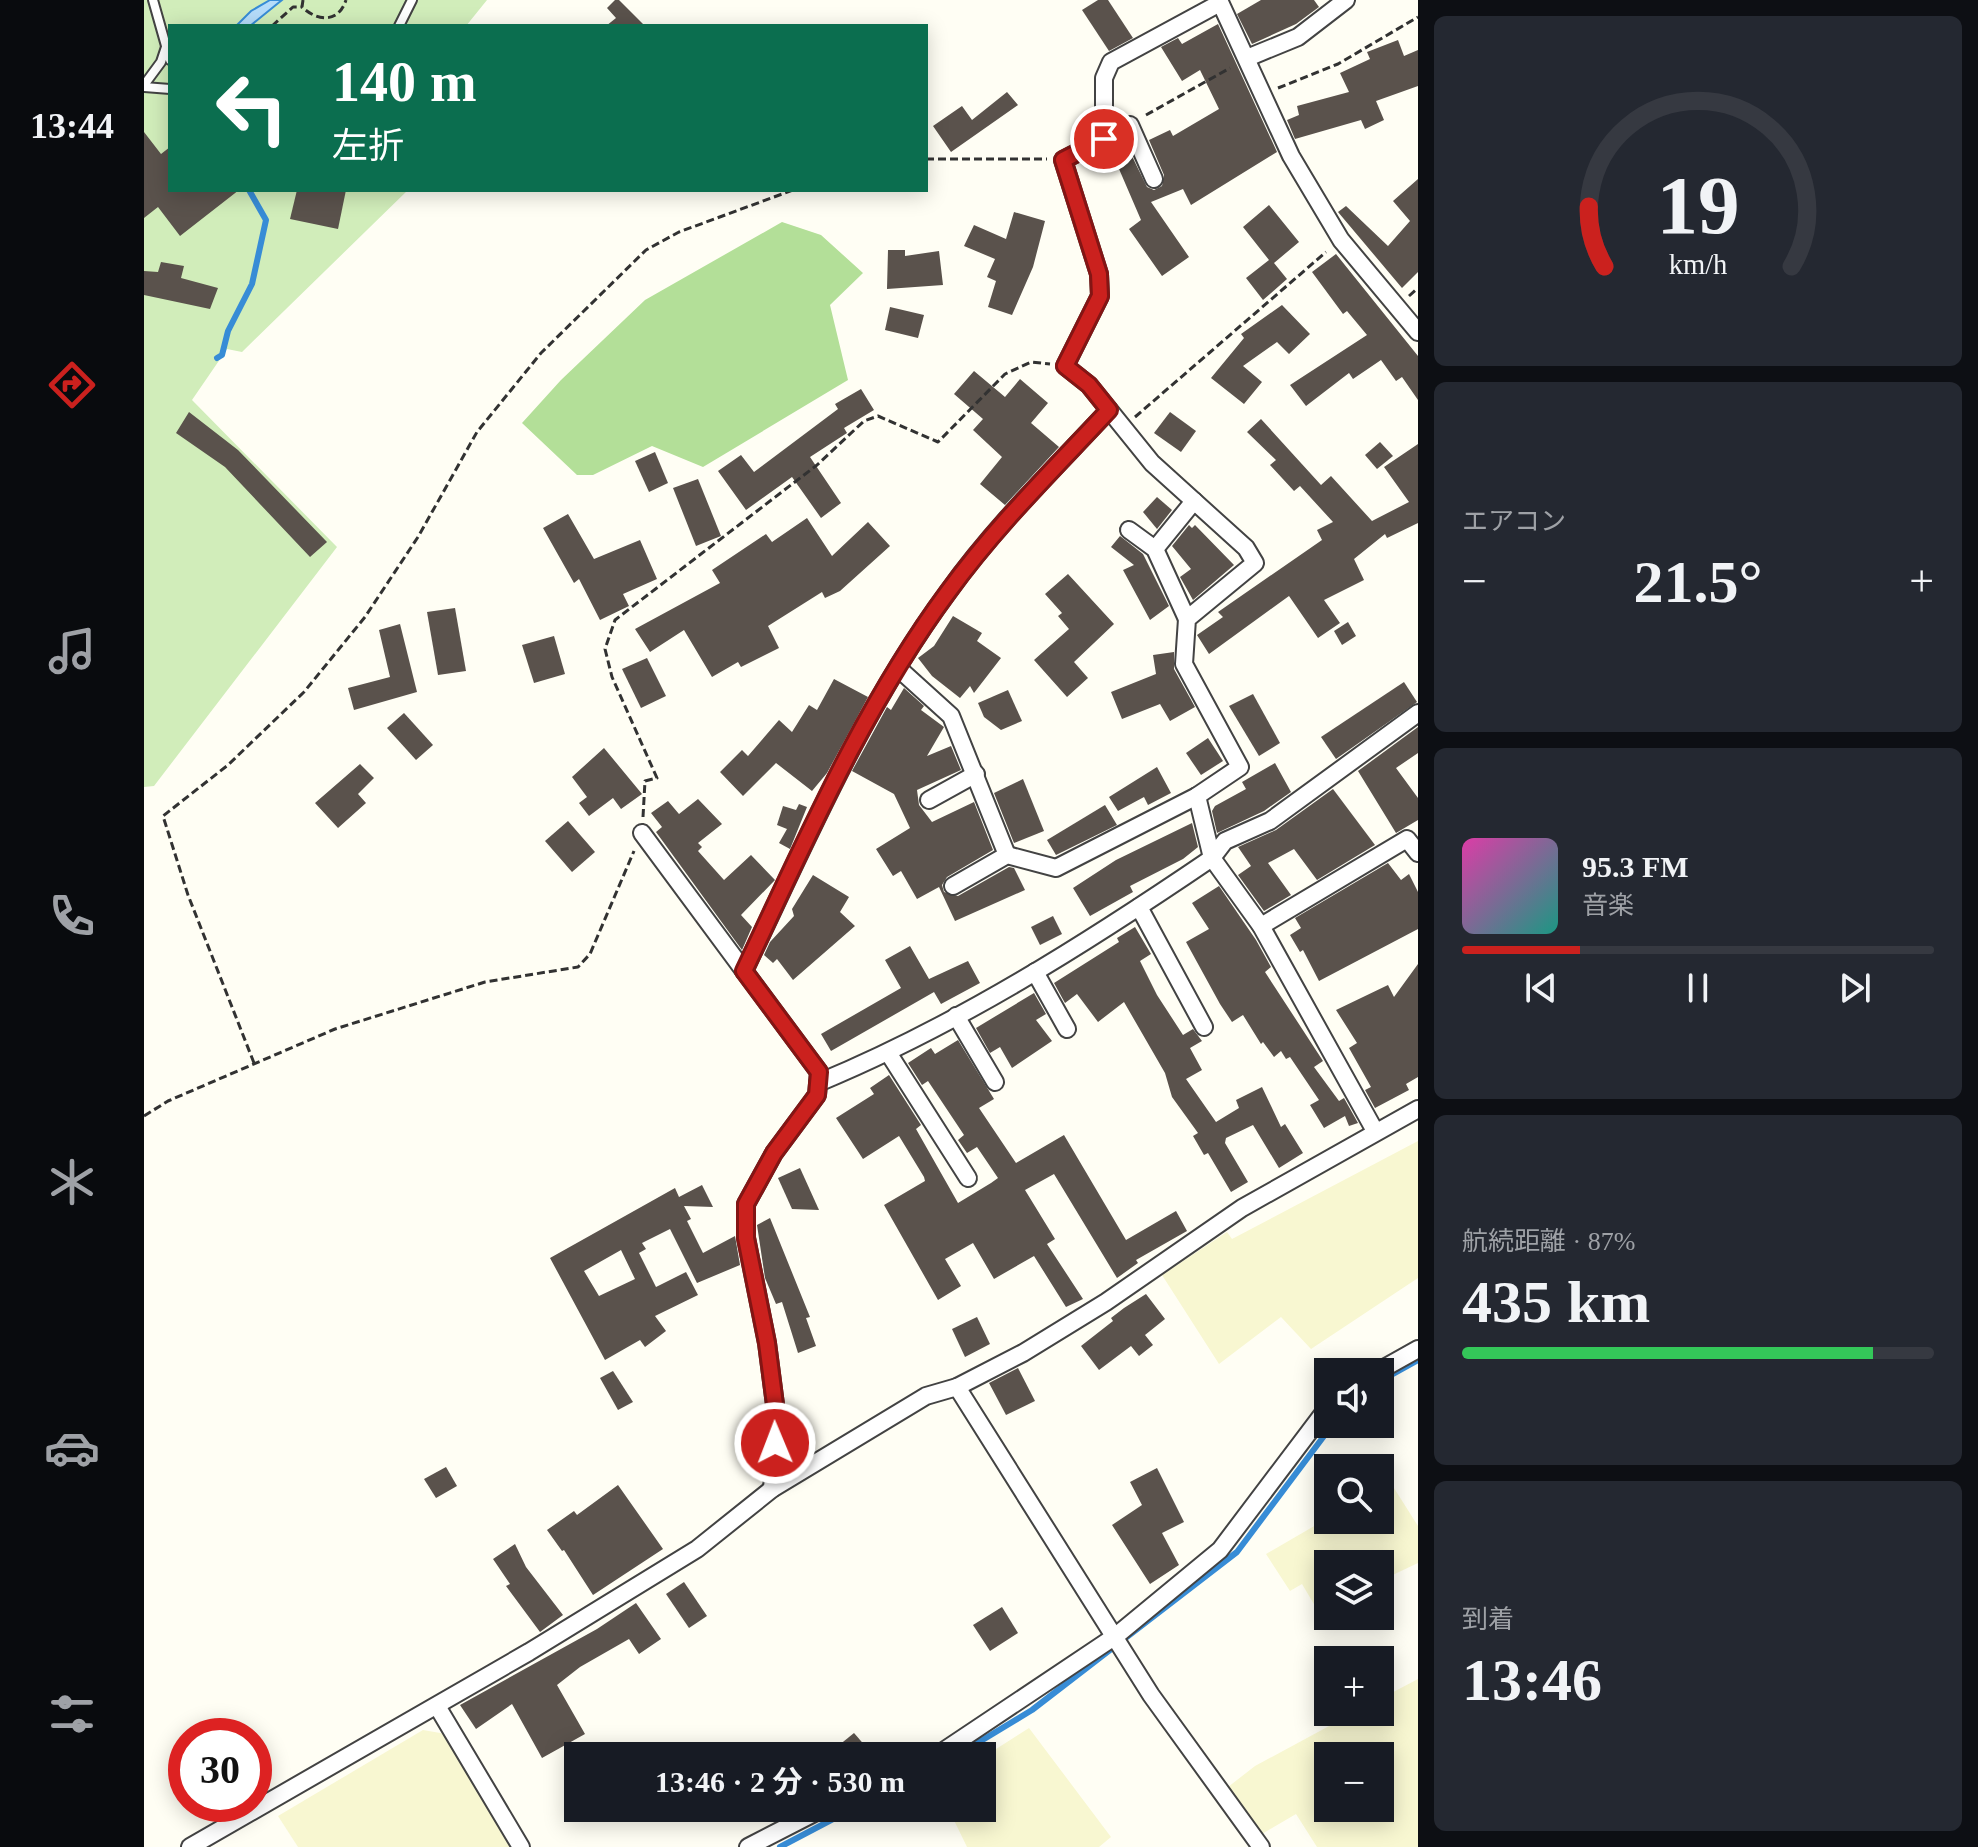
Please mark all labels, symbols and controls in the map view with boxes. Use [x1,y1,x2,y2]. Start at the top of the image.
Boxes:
text: 140 m [332,51,477,113]
icon: left [200,56,304,160]
pin [1070,105,1138,173]
text: 13:44 [30,106,114,146]
icon: arrive [1082,117,1126,161]
text: 左折 [332,126,404,166]
text: 19 [1656,159,1740,251]
text: km/h [1669,249,1727,280]
icon: directions [44,357,100,413]
text: エアコン [1462,507,1566,536]
text: 21.5° [1634,549,1763,615]
text: − [1462,557,1487,606]
text: + [1909,557,1934,606]
icon: music [44,623,100,679]
text: 95.3 FM [1582,850,1689,883]
icon: phone [44,888,100,944]
text: 音楽 [1582,891,1634,920]
icon: previous [1519,966,1563,1010]
icon: pause [1676,966,1720,1010]
icon: next [1833,966,1877,1010]
icon: climate [44,1154,100,1210]
text: 航続距離 · 87% [1462,1227,1635,1256]
text: 435 km [1462,1269,1650,1335]
map controls [1314,1358,1394,1822]
button: sound [1314,1358,1394,1438]
position arrow [733,1401,817,1485]
icon: car [44,1420,100,1476]
button: search [1314,1454,1394,1534]
button: layers [1314,1550,1394,1630]
text: 到着 [1462,1605,1514,1634]
button: + [1314,1646,1394,1726]
text: 13:46 [1462,1647,1602,1713]
icon: filters [44,1686,100,1742]
speed limit sign: 30 [168,1718,272,1822]
button: − [1314,1742,1394,1822]
text: 13:46 · 2 分 · 530 m [655,1765,905,1798]

